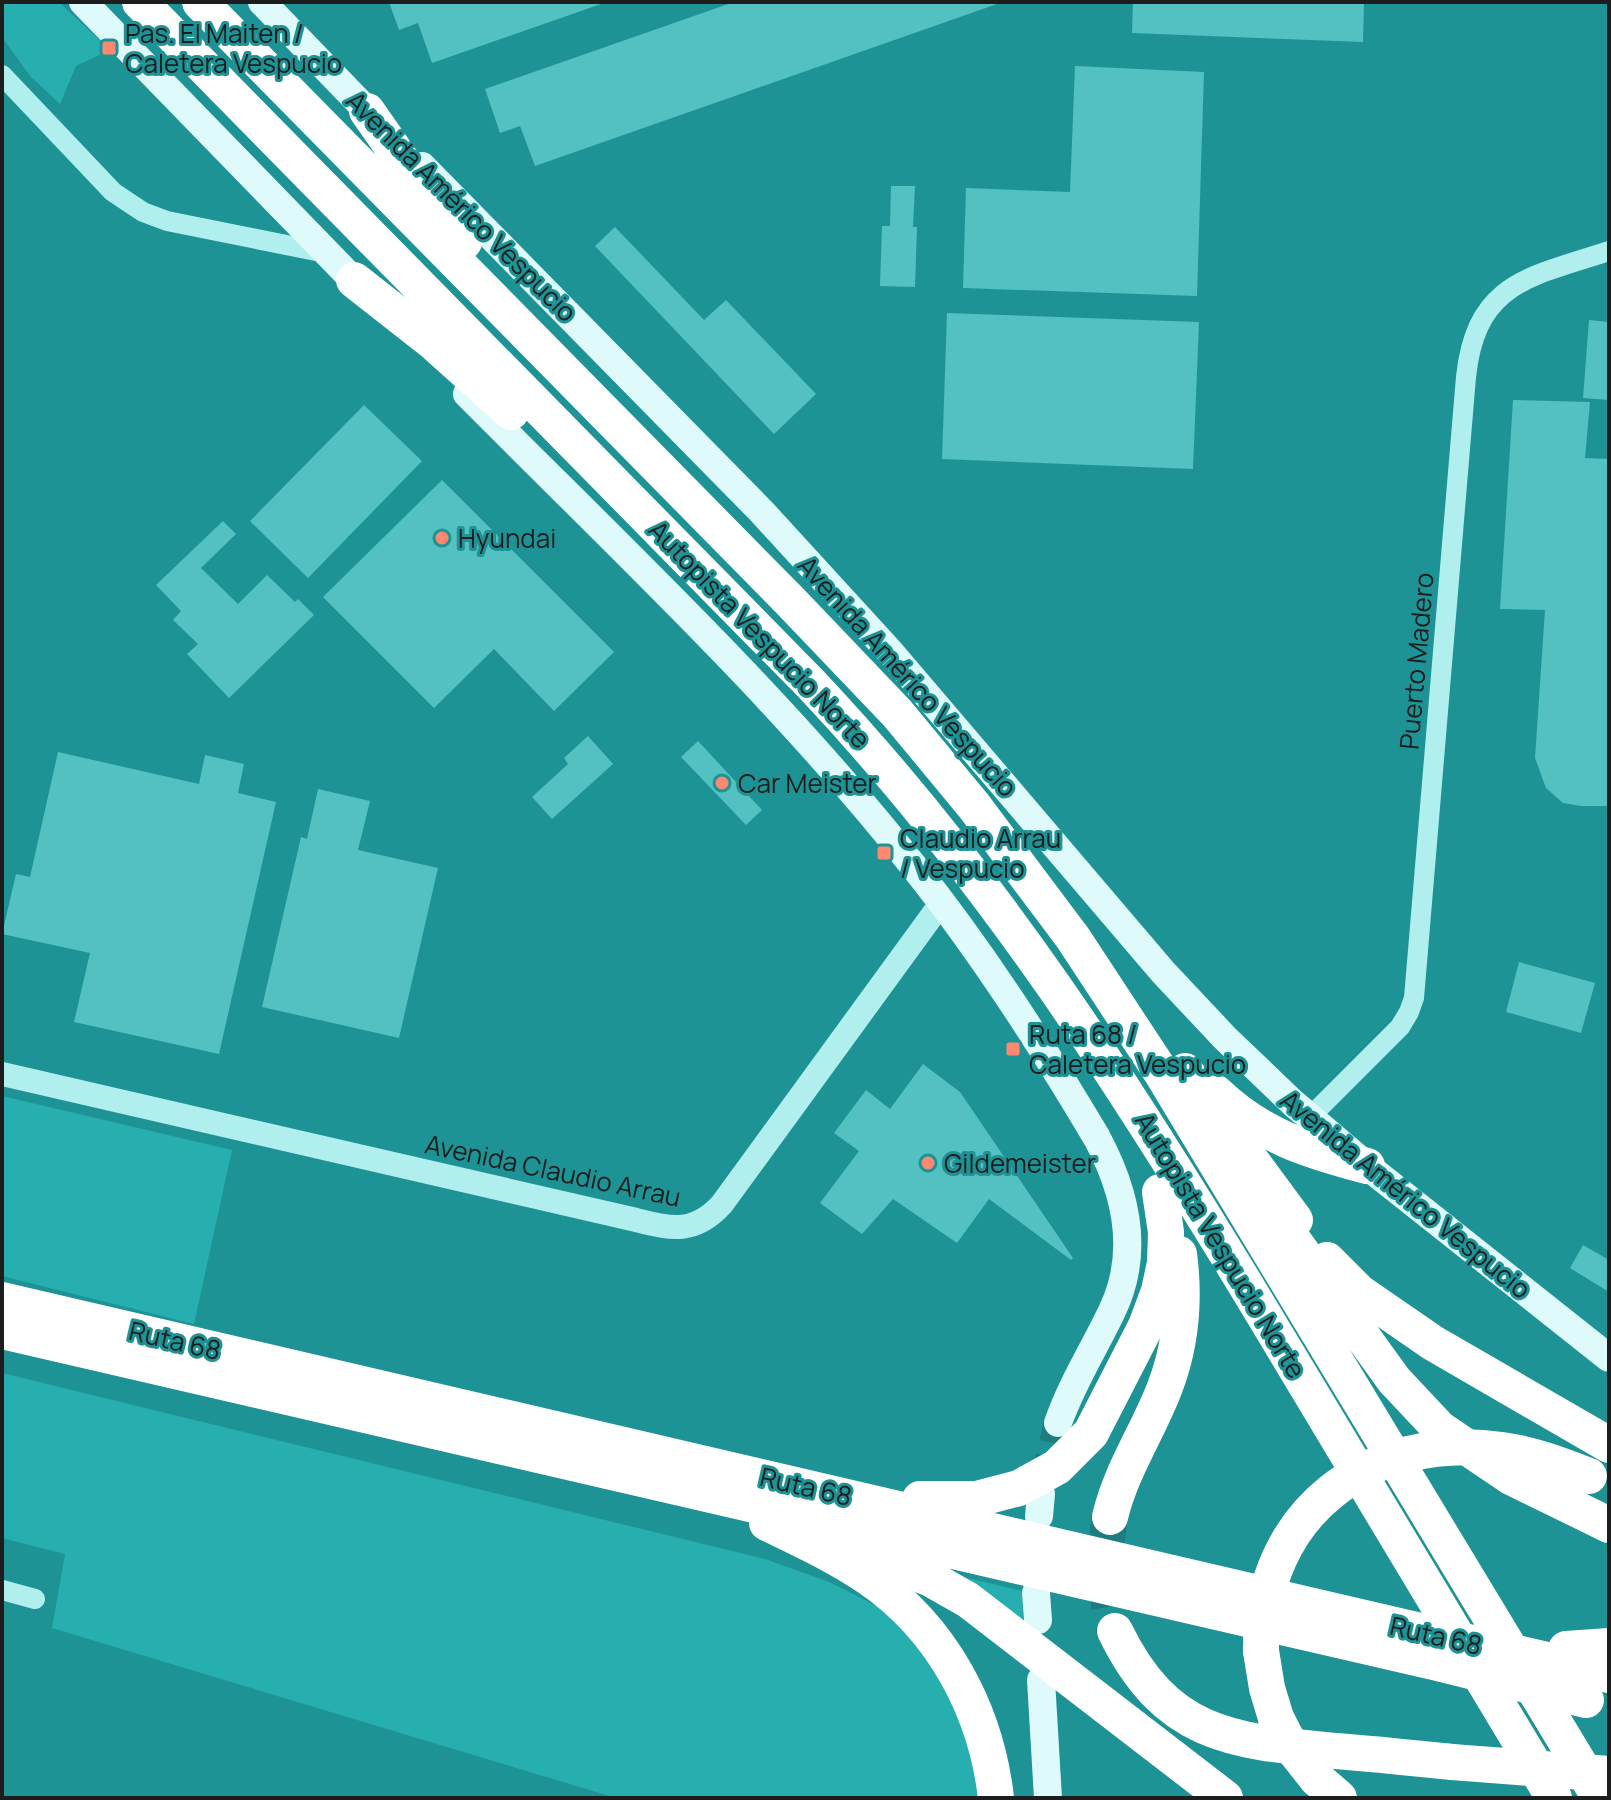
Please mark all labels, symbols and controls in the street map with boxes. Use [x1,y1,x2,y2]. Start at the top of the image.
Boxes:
place label: Pas. El Maiten / Caletera Vespucio [125,15,342,81]
marker: Pas. El Maiten / Caletera Vespucio [100,39,118,57]
street label: Avenida Américo Vespucio [339,83,585,329]
street label: Autopista Vespucio Norte [641,512,879,756]
place label: Hyundai [458,520,556,556]
marker: Hyundai [433,529,451,547]
street label: Avenida Américo Vespucio [790,548,1026,804]
street label: Puerto Madero [1390,571,1442,751]
place label: Car Meister [738,765,877,801]
marker: Car Meister [713,774,731,792]
place label: Claudio Arrau / Vespucio [900,820,1061,886]
marker: Claudio Arrau / Vespucio [875,844,893,862]
place label: Ruta 68 / Caletera Vespucio [1029,1016,1246,1082]
marker: Ruta 68 / Caletera Vespucio [1004,1040,1022,1058]
street label: Avenida Américo Vespucio [1273,1082,1539,1306]
street label: Autopista Vespucio Norte [1127,1105,1315,1385]
street label: Avenida Claudio Arrau [422,1125,684,1215]
place label: Gildemeister [944,1145,1096,1181]
marker: Gildemeister [919,1154,937,1172]
street label: Ruta 68 [126,1312,224,1368]
street label: Ruta 68 [757,1458,855,1514]
street label: Ruta 68 [1387,1607,1485,1663]

